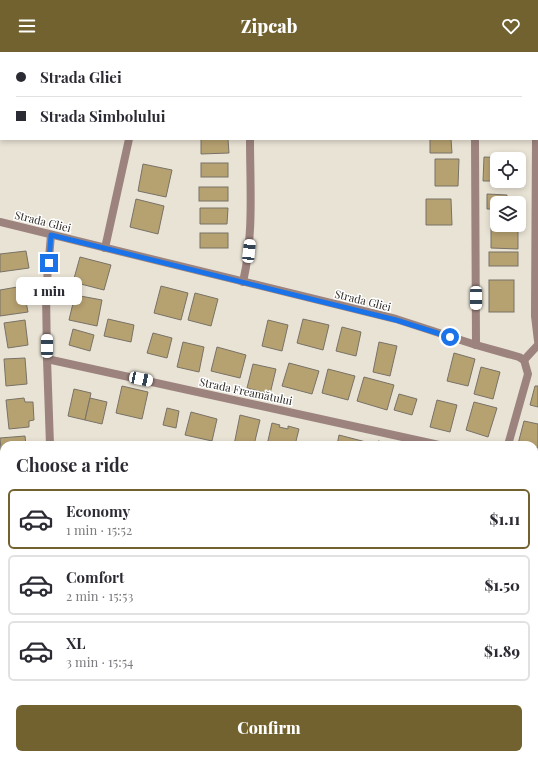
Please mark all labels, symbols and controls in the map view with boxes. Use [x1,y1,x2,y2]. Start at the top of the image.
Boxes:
text: Zipcab [241,14,297,38]
icon: menu [16,15,38,37]
icon: heart [500,15,522,37]
text: Strada Gliei [40,67,122,87]
text: Strada Simbolului [40,106,165,126]
map controls [490,152,526,232]
button: locate [490,152,526,188]
button: layers [490,196,526,232]
street label: Strada Gliei [13,207,73,235]
car [242,238,256,264]
route end [40,254,58,272]
callout: 1 min [16,277,82,305]
text: 1 min [33,282,65,299]
street label: Strada Gliei [333,286,393,314]
car [470,286,482,310]
route start [441,328,459,346]
car [41,334,53,358]
car [128,371,154,387]
street label: Strada Freamătului [198,374,294,408]
text: Choose a ride [16,453,129,477]
icon: car [18,501,54,537]
text: Economy [66,501,130,521]
text: $1.11 [490,509,520,529]
text: 1 min · 15:52 [66,521,132,538]
icon: car [18,567,54,603]
text: Comfort [66,567,124,587]
text: $1.50 [484,575,520,595]
text: 2 min · 15:53 [66,587,133,604]
icon: car [18,633,54,669]
text: XL [66,633,86,653]
text: $1.89 [484,641,520,661]
text: 3 min · 15:54 [66,653,133,670]
button: Confirm [16,705,522,751]

